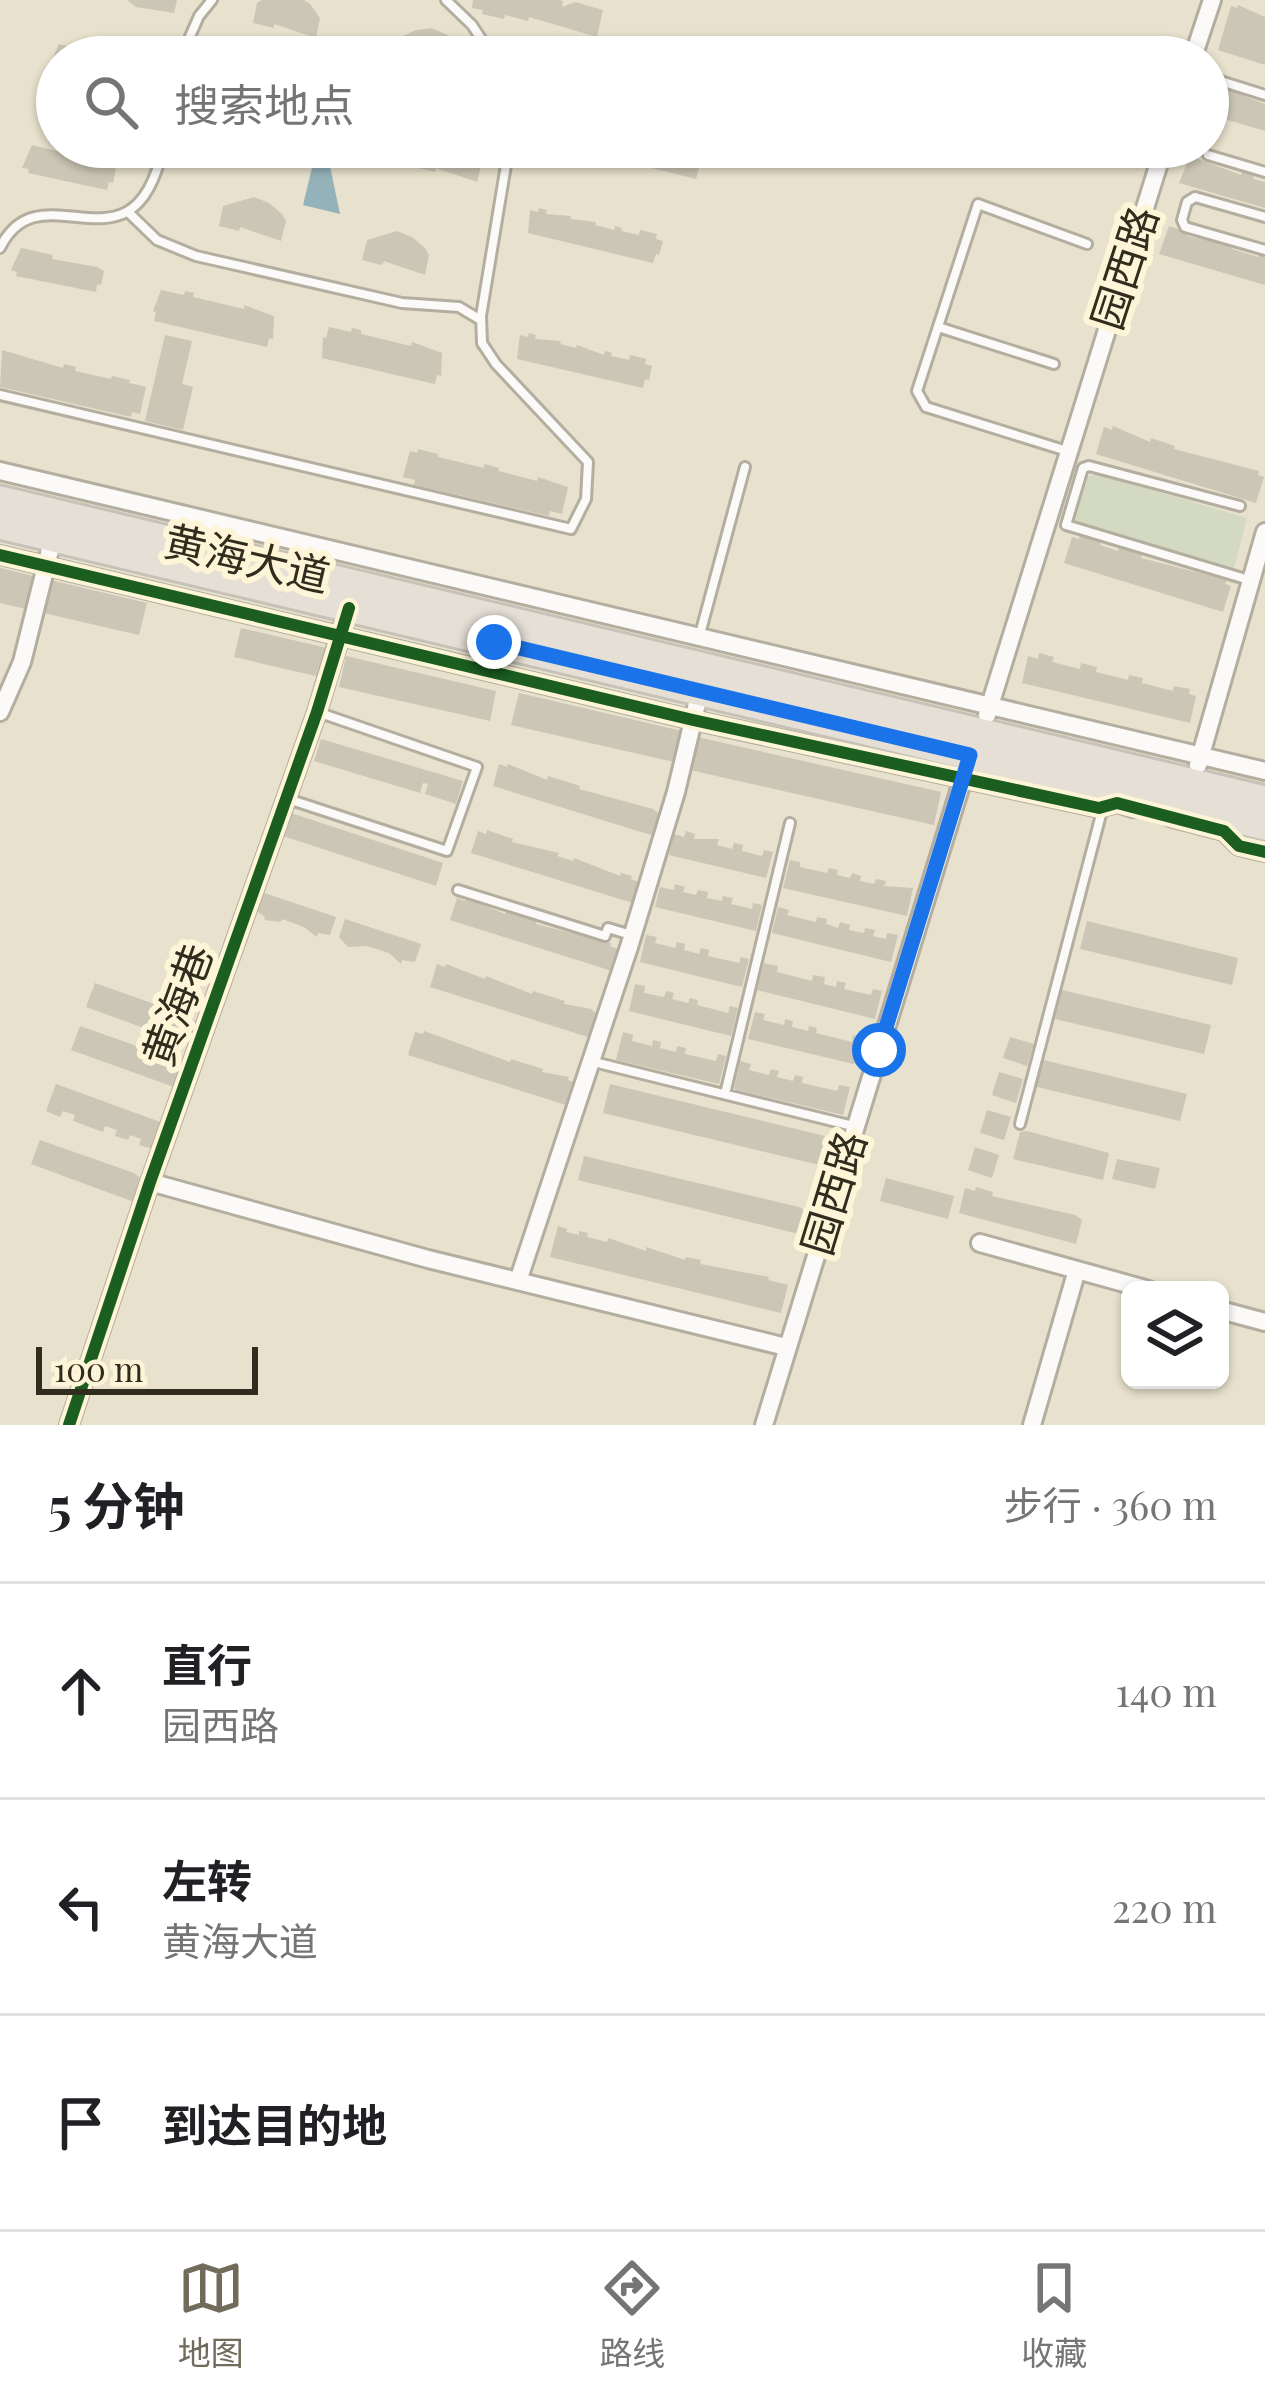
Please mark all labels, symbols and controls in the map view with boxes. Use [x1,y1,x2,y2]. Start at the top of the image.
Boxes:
search box [36,36,1229,168]
icon: search [78,69,144,135]
text: 搜索地点 [174,73,354,133]
street label: 园西路 [1077,199,1169,336]
street label: 黄海大道 [159,511,336,603]
route end [467,615,521,669]
street label: 黄海巷 [128,936,224,1073]
route start [852,1023,906,1077]
street label: 园西路 [787,1124,877,1261]
map controls [1121,1281,1229,1389]
button: layers [1121,1281,1229,1389]
scale bar [36,1341,258,1394]
text: 100 m [54,1346,143,1390]
text: 5 分钟 [48,1470,185,1538]
text: 步行 · 360 m [1004,1478,1217,1530]
text: 直行 [162,1633,252,1693]
icon: ahead [48,1658,114,1724]
text: 140 m [1116,1665,1217,1717]
text: 园西路 [162,1698,279,1750]
text: 左转 [162,1849,252,1909]
icon: left [48,1874,114,1940]
text: 220 m [1112,1881,1217,1933]
text: 黄海大道 [162,1914,318,1966]
icon: arrive [48,2090,114,2156]
text: 到达目的地 [162,2093,387,2153]
tab: 地图 [178,2255,244,2375]
tab: 路线 [599,2255,665,2375]
tab: 收藏 [1021,2255,1087,2375]

